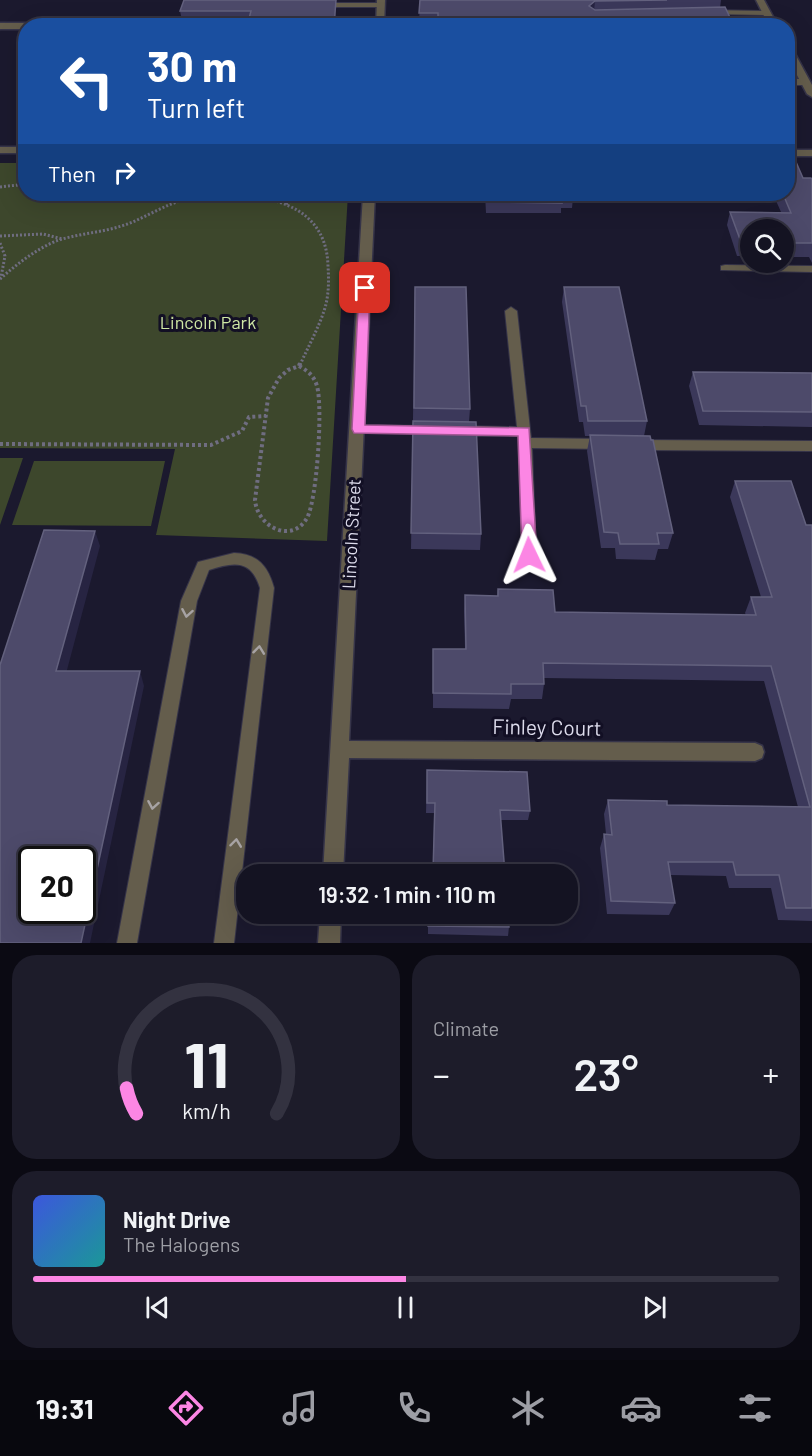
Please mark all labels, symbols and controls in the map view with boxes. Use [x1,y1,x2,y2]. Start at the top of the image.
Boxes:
text: 30 m [147,40,237,90]
icon: left [48,42,126,120]
text: Turn left [147,91,245,123]
icon: right [108,156,141,189]
text: Then [48,160,96,186]
map controls [740,219,794,273]
button: search [740,219,794,273]
pin [339,262,390,313]
icon: arrive [348,271,381,304]
park label: Lincoln Park [160,311,256,333]
street label: Lincoln Street [337,478,365,589]
position arrow [497,523,561,587]
one-way arrow [181,608,194,618]
one-way arrow [252,645,265,654]
street label: Finley Court [492,713,602,740]
one-way arrow [147,800,160,810]
one-way arrow [229,839,242,848]
speed limit sign: 20 [18,846,96,924]
text: 19:32 · 1 min · 110 m [318,881,496,907]
text: Climate [433,1016,499,1040]
text: 11 [184,1026,228,1100]
text: 23° [573,1046,639,1100]
text: − [433,1054,450,1094]
text: + [763,1054,779,1094]
text: km/h [182,1098,230,1123]
text: Night Drive [123,1206,231,1232]
text: The Halogens [123,1232,240,1256]
icon: previous [141,1291,174,1324]
icon: pause [389,1291,422,1324]
icon: next [638,1291,671,1324]
icon: directions [165,1387,207,1429]
icon: music [279,1387,321,1429]
icon: phone [393,1387,435,1429]
icon: climate [507,1387,549,1429]
icon: car [620,1387,662,1429]
icon: filters [734,1387,776,1429]
text: 19:31 [36,1392,94,1424]

